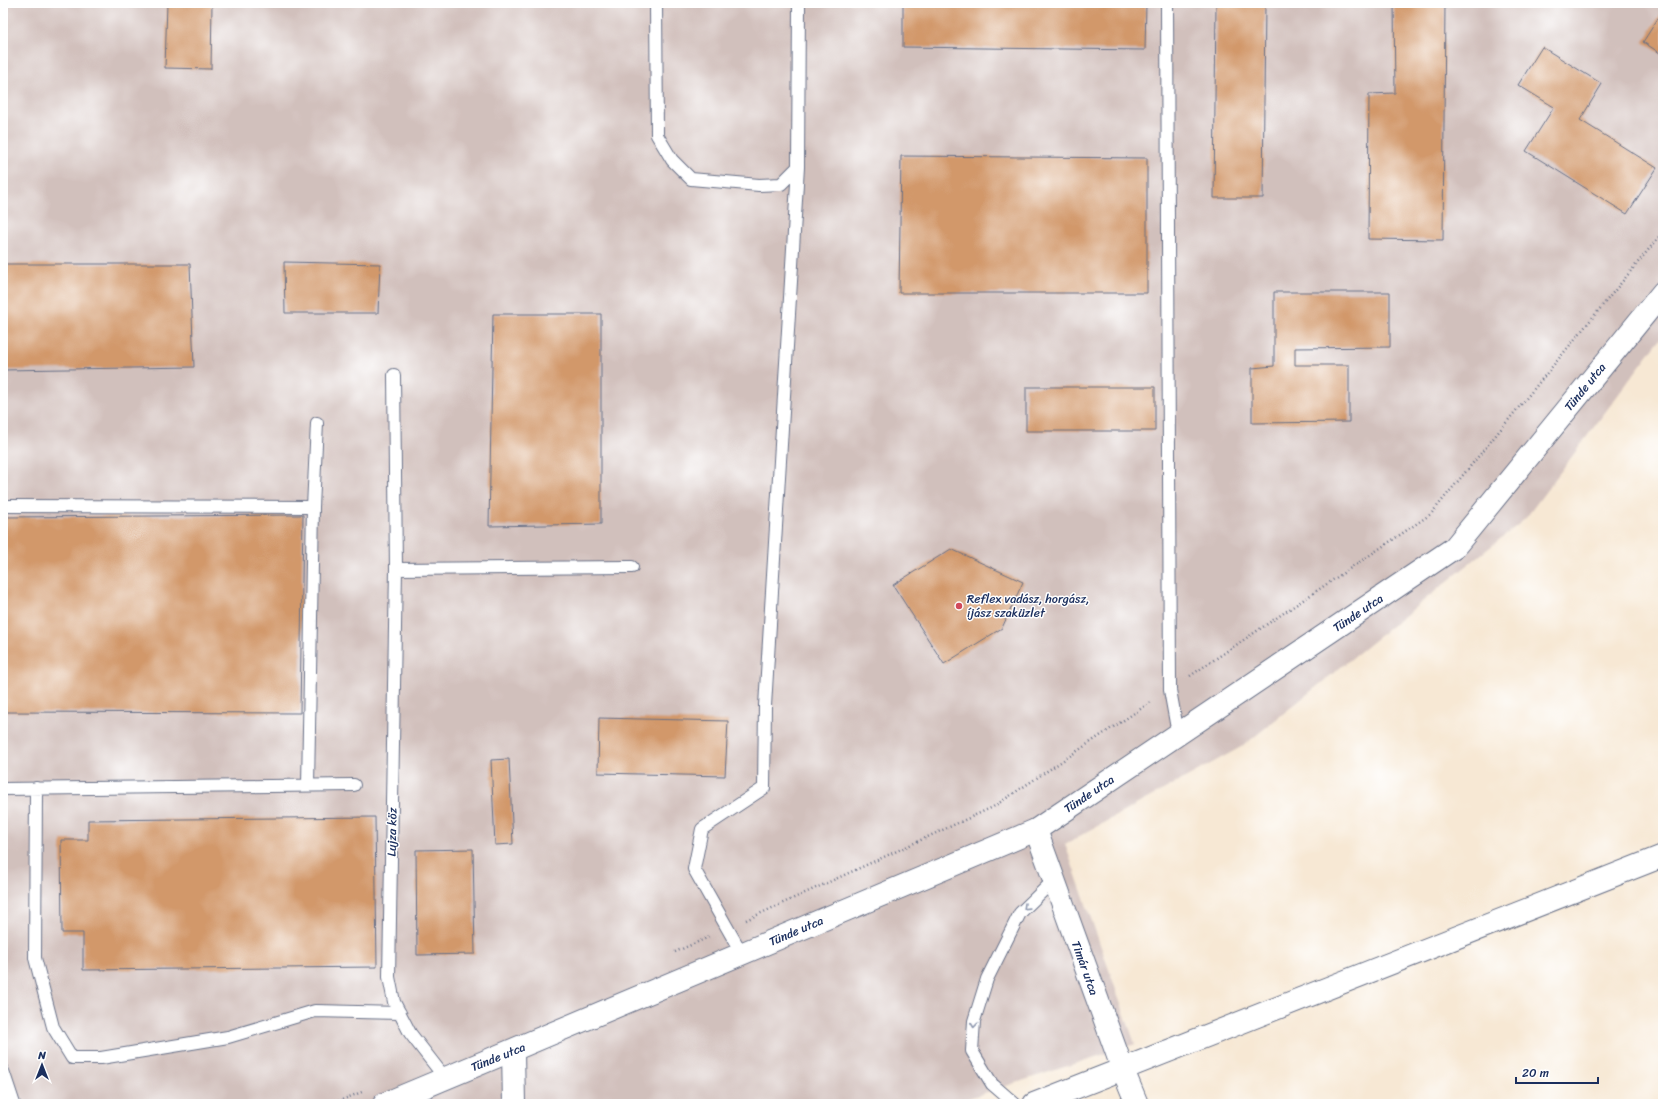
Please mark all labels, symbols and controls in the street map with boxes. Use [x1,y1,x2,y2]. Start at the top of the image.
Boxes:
street label: Tünde utca [1558,358,1612,416]
place label: Reflex vadász, horgász, íjász szaküzlet [967,588,1089,624]
street label: Tünde utca [1328,588,1388,638]
marker: Reflex vadász, horgász, íjász szaküzlet [954,601,964,611]
street label: Tünde utca [1059,769,1119,819]
street label: Lujza köz [381,807,403,857]
one-way arrow [1023,903,1031,910]
street label: Tünde utca [765,910,827,952]
street label: Timár utca [1065,938,1105,998]
one-way arrow [970,1022,979,1028]
street label: Tünde utca [467,1036,529,1078]
north arrow [22,1045,62,1085]
text: N [37,1046,46,1065]
scale bar [1516,1059,1598,1085]
text: 20 m [1522,1062,1549,1084]

